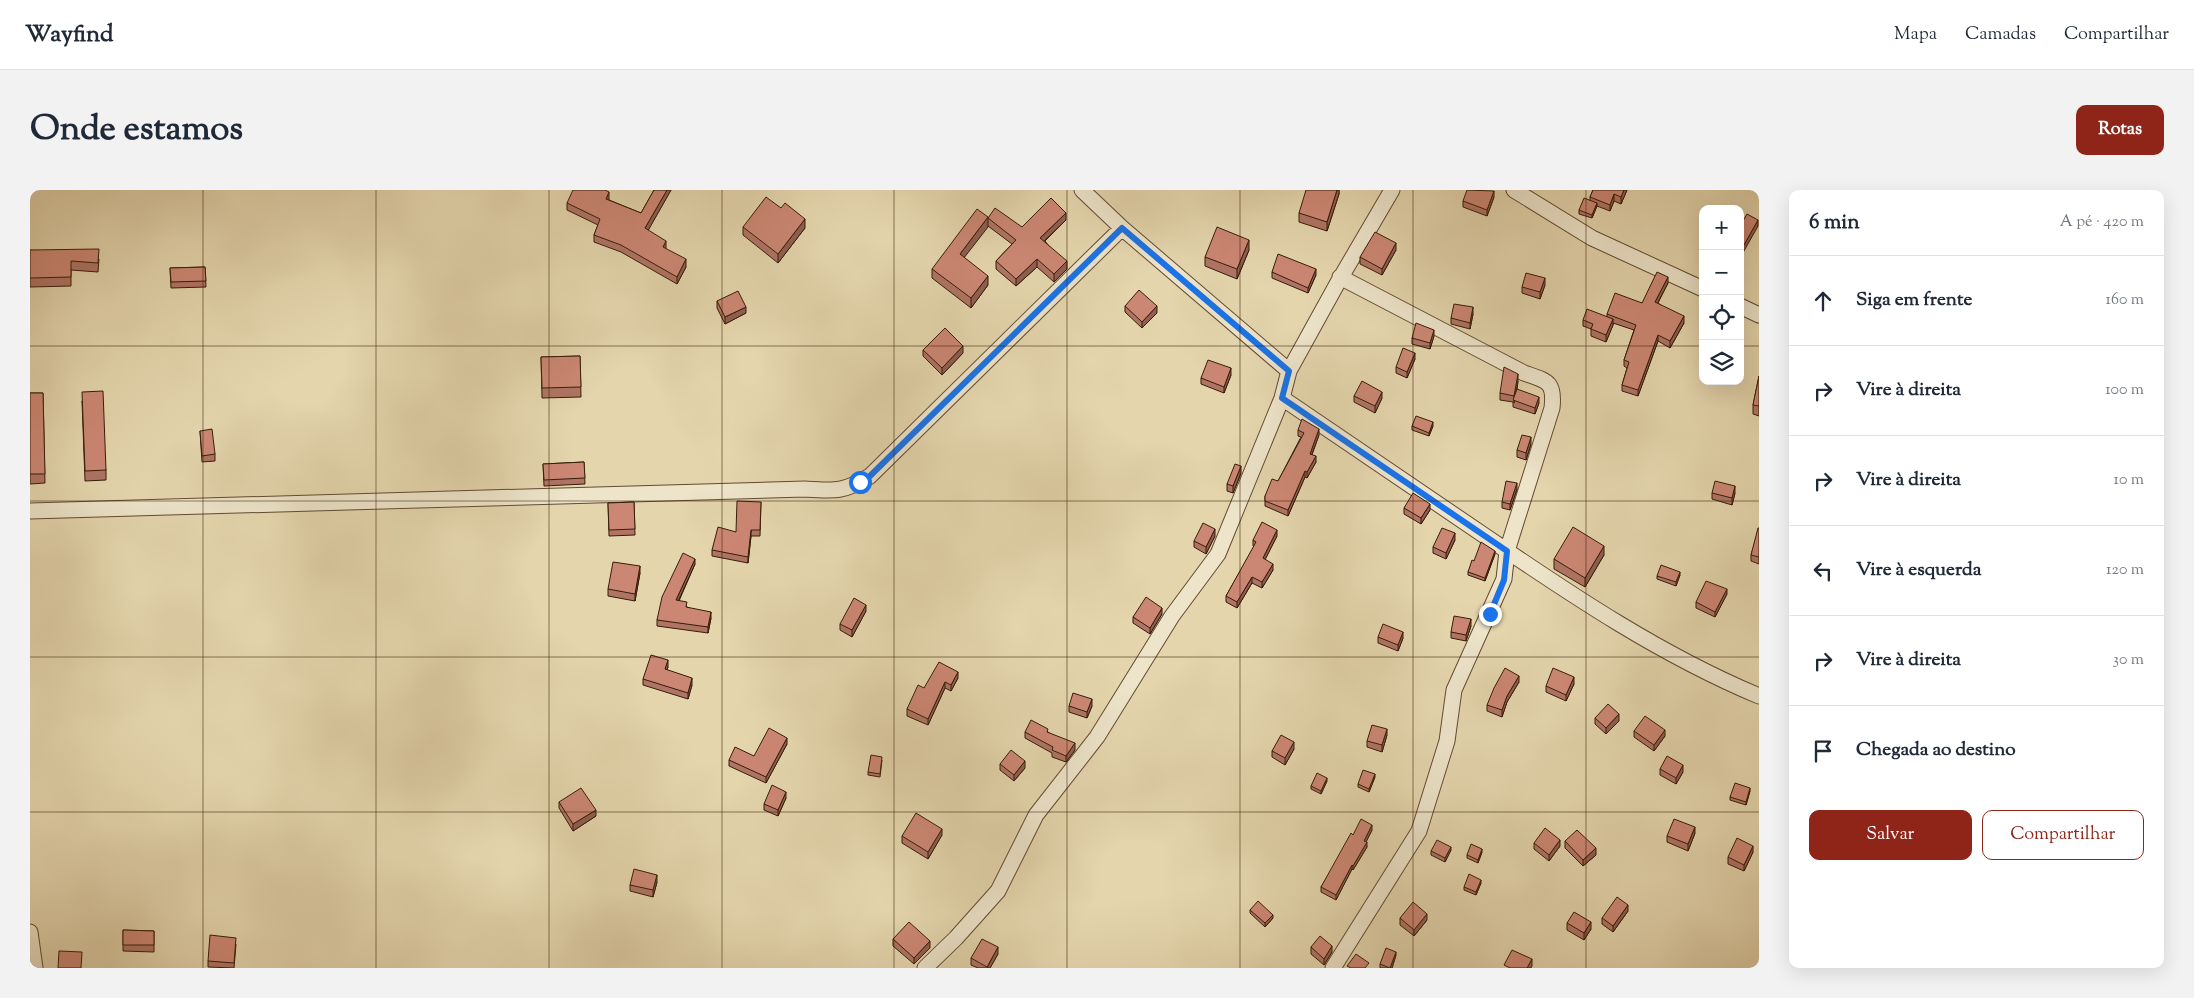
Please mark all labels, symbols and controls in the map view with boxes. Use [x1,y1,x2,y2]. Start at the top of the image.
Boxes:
text: Wayfind [25,18,113,52]
text: Mapa [1894,22,1937,48]
text: Camadas [1965,22,2036,48]
text: Compartilhar [2064,22,2169,48]
text: Onde estamos [30,105,243,156]
button: Rotas [2076,105,2164,155]
map controls [1699,205,1744,385]
button: + [1699,205,1744,250]
text: 6 min [1809,208,1860,238]
text: A pé · 420 m [2060,211,2144,234]
button: − [1699,250,1744,295]
icon: ahead [1809,287,1837,315]
text: Siga em frente [1856,287,1972,314]
text: 160 m [2106,289,2144,312]
button: locate [1699,295,1744,340]
button: layers [1699,340,1744,385]
icon: right [1809,377,1837,405]
text: Vire à direita [1856,377,1961,404]
text: 100 m [2105,379,2144,402]
icon: right [1809,467,1837,495]
text: Vire à direita [1856,467,1961,494]
text: 10 m [2114,469,2144,492]
route start [849,471,872,494]
icon: left [1809,557,1837,585]
text: Vire à esquerda [1856,557,1982,584]
text: 120 m [2106,559,2144,582]
route end [1479,603,1502,626]
icon: right [1809,647,1837,675]
text: Vire à direita [1856,647,1961,674]
text: 30 m [2113,649,2144,672]
icon: arrive [1809,737,1837,765]
text: Chegada ao destino [1856,737,2016,764]
button: Salvar [1809,810,1972,860]
button: Compartilhar [1982,810,2144,860]

